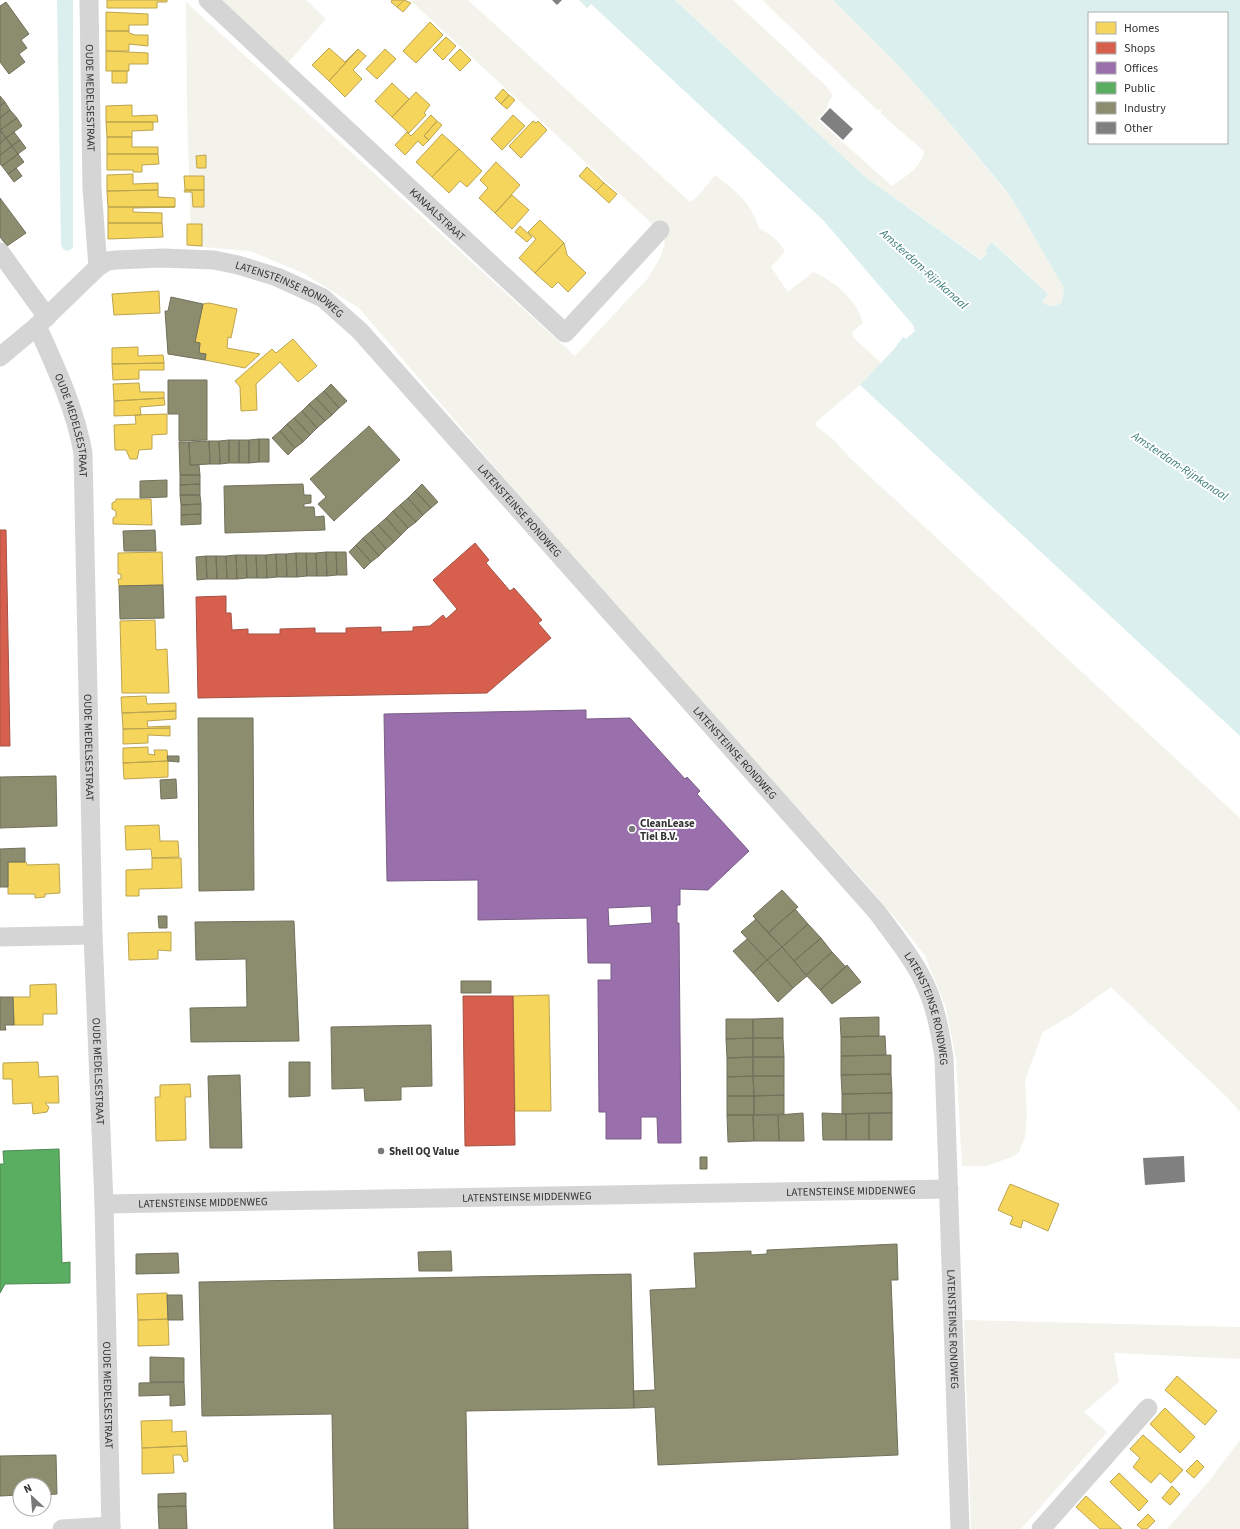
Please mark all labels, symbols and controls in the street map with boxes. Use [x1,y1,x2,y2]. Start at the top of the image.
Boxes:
legend [1088,12,1228,144]
text: Homes [1124,20,1159,37]
text: Shops [1124,40,1155,57]
street label: OUDE MEDELSESTRAAT [82,44,98,152]
text: Offices [1124,60,1158,77]
text: Public [1124,80,1156,97]
text: Industry [1124,100,1166,117]
text: Other [1124,120,1154,137]
street label: KANAALSTRAAT [406,185,469,244]
water label: Amsterdam-Rijnkanaal [875,225,971,313]
street label: LATENSTEINSE RONDWEG [233,258,347,321]
street label: OUDE MEDELSESTRAAT [51,371,91,477]
water label: Amsterdam-Rijnkanaal [1127,427,1231,505]
street label: LATENSTEINSE RONDWEG [474,461,565,561]
street label: OUDE MEDELSESTRAAT [80,694,97,801]
street label: LATENSTEINSE RONDWEG [690,703,780,803]
place label: CleanLease Tiel B.V. [640,816,695,844]
marker: CleanLease Tiel B.V. [627,824,637,834]
street label: LATENSTEINSE RONDWEG [900,949,951,1066]
street label: OUDE MEDELSESTRAAT [88,1017,108,1125]
place label: Shell OQ Value [389,1144,460,1159]
marker: Shell OQ Value [376,1146,386,1156]
street label: LATENSTEINSE MIDDENWEG [786,1183,916,1200]
street label: LATENSTEINSE MIDDENWEG [462,1188,592,1206]
street label: LATENSTEINSE MIDDENWEG [138,1194,268,1211]
street label: LATENSTEINSE RONDWEG [943,1269,962,1389]
street label: OUDE MEDELSESTRAAT [99,1341,116,1449]
north arrow [12,1477,52,1517]
text: N [21,1480,34,1497]

